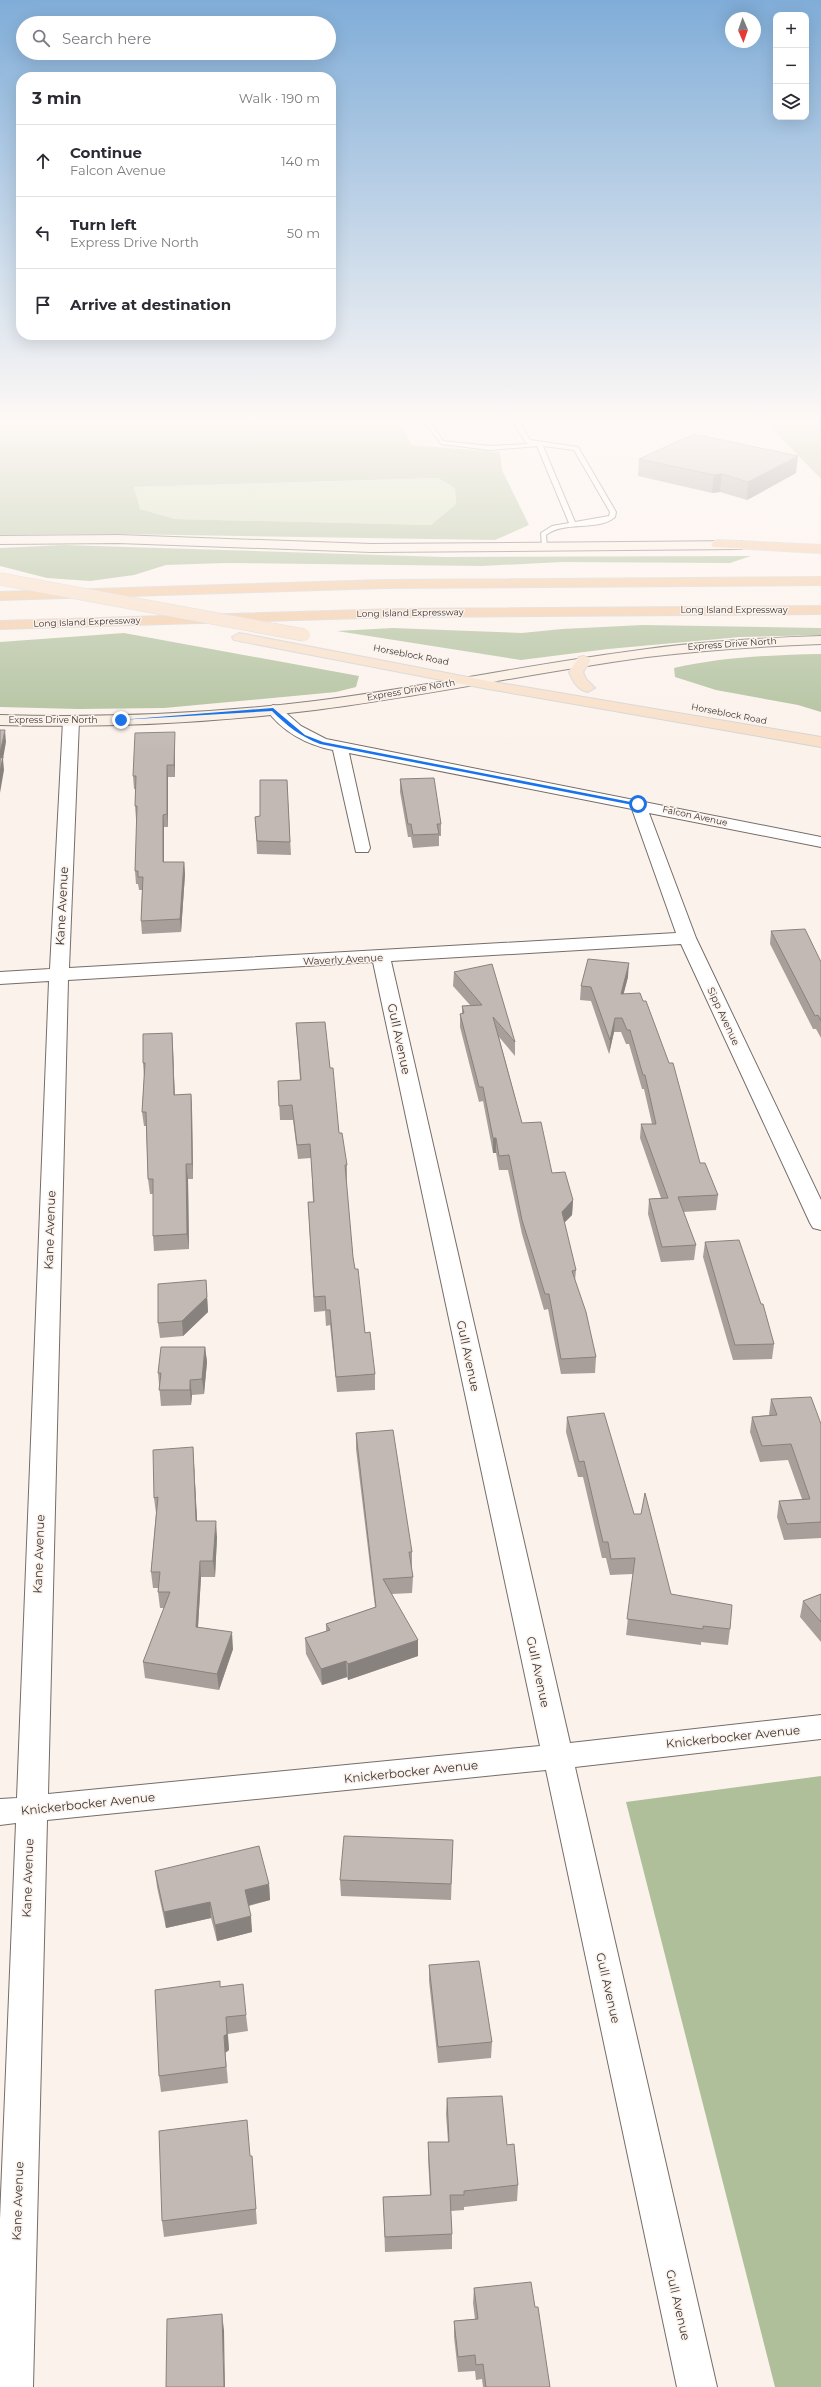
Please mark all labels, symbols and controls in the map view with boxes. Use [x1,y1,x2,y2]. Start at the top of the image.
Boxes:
north arrow [725,12,761,48]
map controls [773,12,809,120]
button: + [773,12,809,48]
search box [16,16,336,60]
icon: search [30,27,52,49]
text: Search here [62,29,151,48]
button: − [773,48,809,84]
button: layers [773,84,809,120]
text: 3 min [32,88,82,108]
text: Walk · 190 m [239,90,320,106]
text: Continue [70,143,142,162]
icon: ahead [32,150,54,172]
text: 140 m [281,153,320,169]
text: Falcon Avenue [70,162,166,178]
text: Turn left [70,215,137,234]
icon: left [32,222,54,244]
text: 50 m [287,225,320,241]
text: Express Drive North [70,234,199,250]
icon: arrive [32,294,54,316]
text: Arrive at destination [70,295,231,314]
street label: Long Island Expressway [680,604,788,615]
street label: Long Island Expressway [356,606,464,619]
street label: Long Island Expressway [33,614,141,629]
street label: Express Drive North [687,635,777,652]
street label: Horseblock Road [372,642,450,667]
street label: Express Drive North [366,676,456,703]
street label: Horseblock Road [690,701,768,726]
route end [112,711,130,729]
street label: Express Drive North [8,714,98,725]
route start [629,795,647,813]
street label: Falcon Avenue [662,803,729,828]
street label: Kane Avenue [52,866,71,946]
street label: Waverly Avenue [303,951,383,968]
street label: Sipp Avenue [704,985,743,1047]
street label: Gull Avenue [385,1002,414,1076]
street label: Kane Avenue [41,1190,58,1270]
street label: Gull Avenue [454,1319,483,1393]
street label: Kane Avenue [30,1514,47,1594]
street label: Gull Avenue [524,1635,553,1709]
street label: Knickerbocker Avenue [665,1722,801,1751]
street label: Knickerbocker Avenue [343,1757,479,1786]
street label: Knickerbocker Avenue [20,1789,156,1818]
street label: Kane Avenue [19,1838,36,1918]
street label: Gull Avenue [593,1951,624,2025]
street label: Kane Avenue [9,2161,26,2241]
street label: Gull Avenue [663,2268,694,2342]

